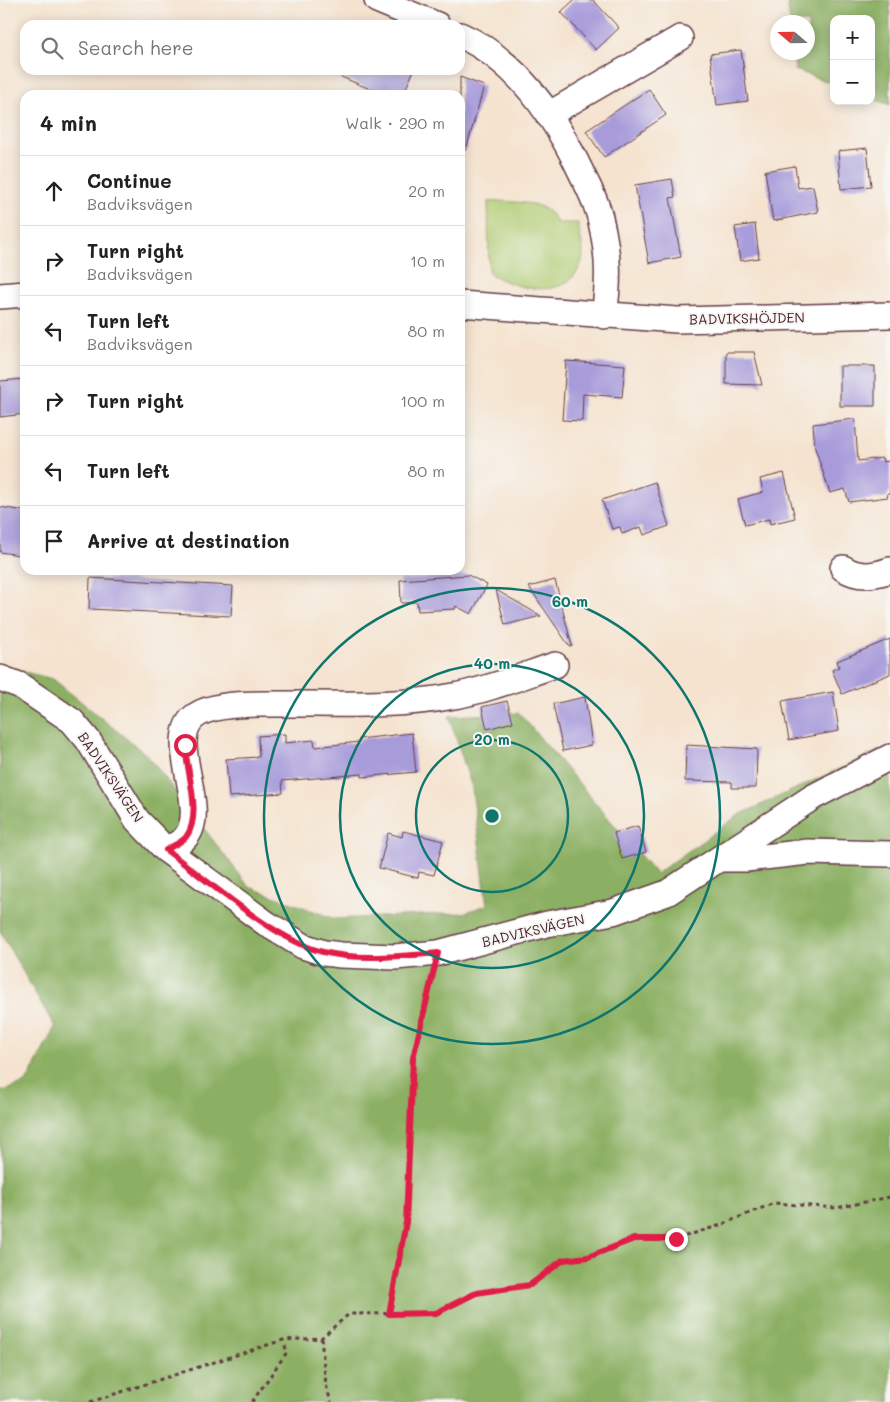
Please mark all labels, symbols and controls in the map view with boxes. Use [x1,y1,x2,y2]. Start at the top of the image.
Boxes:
north arrow [770,15,815,60]
map controls [830,15,875,105]
button: + [830,15,875,60]
search box [20,20,465,75]
icon: search [38,34,66,62]
text: Search here [78,35,194,60]
button: − [830,60,875,105]
text: 4 min [40,109,97,136]
text: Walk · 290 m [345,112,445,133]
text: Continue [87,168,172,193]
icon: ahead [40,177,68,205]
text: 20 m [408,180,445,201]
text: Badviksvägen [87,193,193,214]
text: Turn right [87,238,184,263]
icon: right [40,247,68,275]
text: 10 m [410,250,445,271]
text: Badviksvägen [87,263,193,284]
street label: BADVIKSHÖJDEN [689,307,805,329]
text: Turn left [87,308,170,333]
icon: left [40,317,68,345]
text: 80 m [408,320,445,341]
text: Badviksvägen [87,333,193,354]
icon: right [40,387,68,415]
text: Turn right [87,388,184,413]
text: 100 m [400,390,445,411]
icon: left [40,457,68,485]
text: Turn left [87,458,170,483]
text: 80 m [408,460,445,481]
icon: arrive [40,527,68,555]
text: Arrive at destination [87,528,290,553]
text: 60 m [552,591,588,611]
text: 40 m [474,653,510,673]
street label: BADVIKSVÄGEN [74,728,148,826]
text: 20 m [474,729,510,749]
route start [174,734,197,757]
centre of rings [483,807,501,825]
street label: BADVIKSVÄGEN [480,909,586,951]
route end [665,1228,688,1251]

